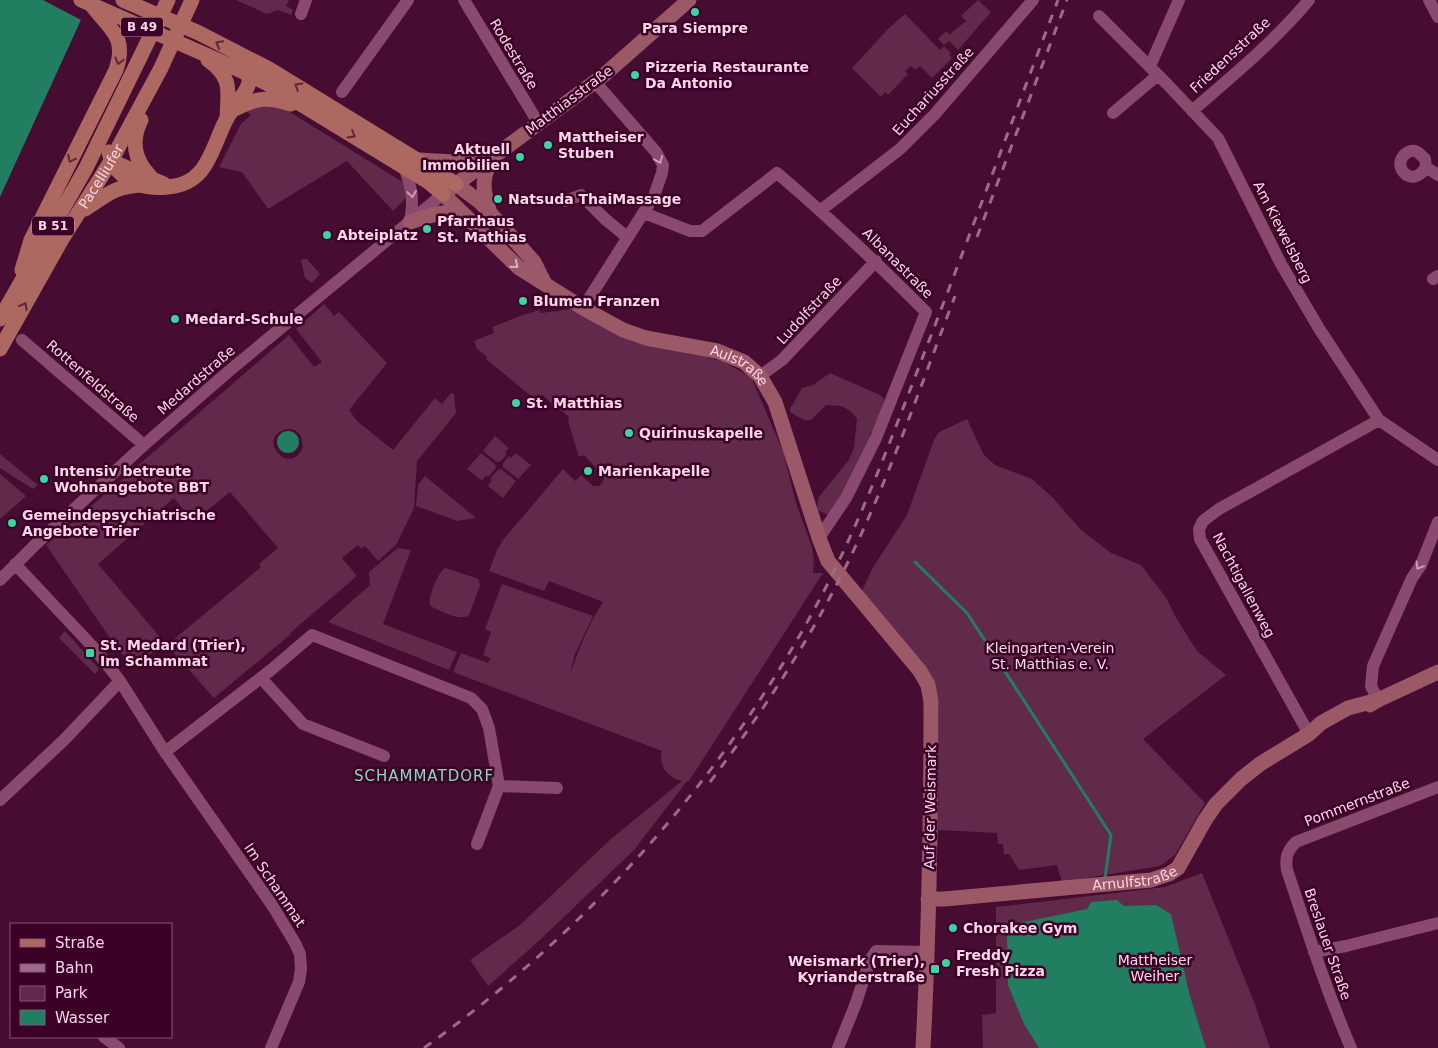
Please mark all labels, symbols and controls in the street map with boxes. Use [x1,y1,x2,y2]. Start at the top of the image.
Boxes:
marker: Para Siempre [689,6,701,18]
street label: Friedensstraße [1187,14,1273,96]
street label: Rodestraße [487,16,541,92]
road number: B 49 [121,18,163,36]
place label: Para Siempre [642,20,748,36]
one-way arrow [216,40,225,50]
street label: Euchariusstraße [889,44,977,138]
one-way arrow [114,56,124,64]
place label: Pizzeria Restaurante Da Antonio [645,59,809,91]
street label: Matthiasstraße [522,62,616,138]
marker: Pizzeria Restaurante Da Antonio [629,69,641,81]
one-way arrow [295,83,304,93]
one-way arrow [346,128,355,138]
place label: Mattheiser Stuben [558,129,644,161]
marker: Mattheiser Stuben [542,139,554,151]
street label: Pacelliufer [75,141,127,212]
place label: Aktuell Immobilien [422,141,510,173]
marker: Aktuell Immobilien [514,151,526,163]
one-way arrow [67,154,78,163]
one-way arrow [653,155,663,164]
street label: Am Kiewelsberg [1250,178,1316,286]
one-way arrow [406,189,416,198]
place label: Natsuda ThaiMassage [508,191,681,207]
marker: Natsuda ThaiMassage [492,193,504,205]
place label: Pfarrhaus St. Mathias [437,213,527,245]
road number: B 51 [32,217,74,236]
marker: Pfarrhaus St. Mathias [421,223,433,235]
street label: Albanastraße [859,224,937,302]
place label: Abteiplatz [337,227,418,243]
marker: Abteiplatz [321,229,333,241]
one-way arrow [509,259,518,267]
street label: Ludolfstraße [773,273,845,347]
place label: Blumen Franzen [533,293,660,309]
marker: Blumen Franzen [517,295,529,307]
one-way arrow [17,302,27,311]
place label: Medard-Schule [185,311,303,327]
marker: Medard-Schule [169,313,181,325]
street label: Rottenfeldstraße [44,337,142,425]
street label: Medardstraße [154,342,238,418]
street label: Aulstraße [709,342,772,388]
place label: St. Matthias [526,395,622,411]
marker: St. Matthias [510,397,522,409]
place label: Quirinuskapelle [639,425,763,441]
marker: Quirinuskapelle [623,427,635,439]
place label: Intensiv betreute Wohnangebote BBT [54,463,209,495]
place label: Marienkapelle [598,463,710,479]
marker: Marienkapelle [582,465,594,477]
marker: Intensiv betreute Wohnangebote BBT [38,473,50,485]
place label: Gemeindepsychiatrische Angebote Trier [22,507,216,539]
marker: Gemeindepsychiatrische Angebote Trier [6,517,18,529]
street label: Nachtigallenweg [1210,530,1278,640]
one-way arrow [1415,561,1425,570]
place label: St. Medard (Trier), Im Schammat [100,637,246,669]
park label: Kleingarten-Verein St. Matthias e. V. [986,640,1114,672]
marker: St. Medard (Trier), Im Schammat [84,647,96,659]
street label: Auf der Weismark [921,744,939,869]
district label: SCHAMMATDORF [354,767,494,785]
street label: Pommernstraße [1302,775,1412,829]
street label: Im Schammat [241,840,309,930]
street label: Arnulfstraße [1092,863,1180,893]
street label: Breslauer Straße [1301,886,1355,1002]
place label: Chorakee Gym [963,920,1077,936]
marker: Chorakee Gym [947,922,959,934]
legend [10,923,172,1038]
text: Straße [55,934,104,952]
place label: Freddy Fresh Pizza [956,947,1045,979]
park label: Mattheiser Weiher [1118,952,1193,984]
place label: Weismark (Trier), Kyrianderstraße [788,953,925,985]
marker: Freddy Fresh Pizza [940,957,952,969]
text: Bahn [55,959,94,977]
marker: Weismark (Trier), Kyrianderstraße [929,963,941,975]
text: Park [55,984,88,1002]
text: Wasser [55,1009,110,1027]

